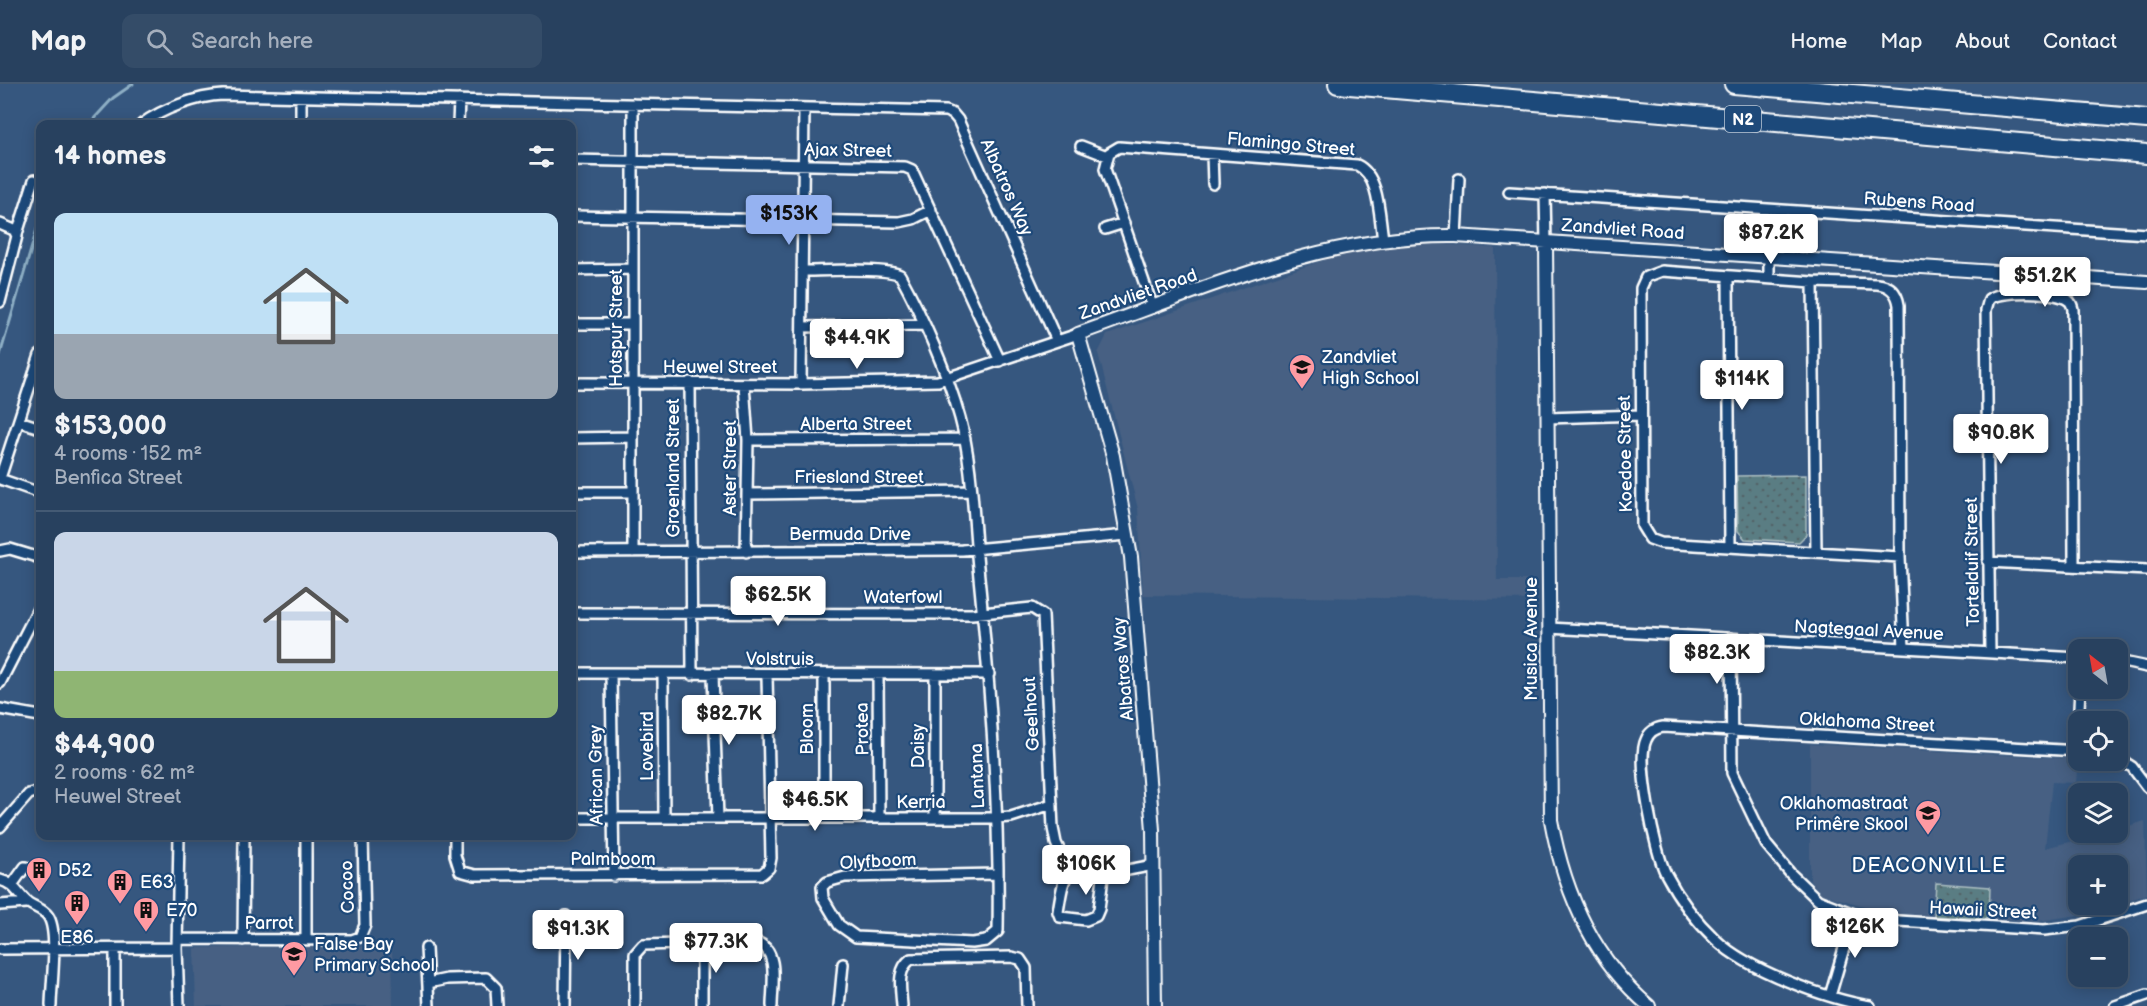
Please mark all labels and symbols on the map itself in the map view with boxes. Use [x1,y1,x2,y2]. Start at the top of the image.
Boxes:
road number: N2 [1725,106,1761,132]
street label: Flamingo Street [1226,128,1356,161]
street label: Albatros Way [976,135,1038,240]
street label: Ajax Street [804,139,893,162]
street label: Rubens Road [1863,188,1975,217]
pin: $153K [747,195,831,246]
pin: $87.2K [1722,214,1820,265]
street label: Zandvliet Road [1560,215,1685,244]
pin: $51.2K [1996,257,2094,308]
street label: Zandvliet Road [1076,264,1200,325]
street label: Hotspur Street [606,268,627,387]
pin: $44.9K [808,319,906,370]
place label: Zandvliet High School [1321,347,1419,389]
school or university icon: Zandvliet High School [1287,352,1317,390]
street label: Heuwel Street [663,357,778,378]
pin: $114K [1700,360,1784,411]
street label: Koedoe Street [1614,395,1637,513]
street label: Groenland Street [663,398,684,538]
street label: Alberta Street [800,414,912,435]
pin: $90.8K [1952,414,2050,465]
street label: Aster Street [720,420,741,516]
street label: Friesland Street [794,467,924,488]
street label: Tortelduif Street [1961,497,1984,627]
street label: Bermuda Drive [789,524,911,545]
pin: $62.5K [729,576,827,627]
street label: Musica Avenue [1521,577,1542,701]
street label: Waterfowl [864,587,942,608]
street label: Albatros Way [1108,615,1138,722]
street label: Nagtegaal Avenue [1794,616,1945,645]
pin: $82.3K [1668,634,1766,685]
north arrow [2068,639,2128,699]
street label: Volstruis [746,649,814,670]
street label: Geelhout [1019,676,1044,752]
pin: $82.7K [680,695,778,746]
street label: Protea [852,702,873,756]
street label: Bloom [797,703,818,755]
street label: Oklahoma Street [1799,708,1936,737]
street label: Lovebird [637,711,658,781]
street label: Daisy [908,723,929,768]
street label: African Grey [585,724,608,825]
street label: Lantana [966,743,989,809]
pin: $46.5K [766,781,864,832]
street label: Kerria [896,792,946,813]
place label: Oklahomastraat Primêre Skool [1780,793,1908,835]
school or university icon: Oklahomastraat Primêre Skool [1913,798,1943,836]
pin: $106K [1044,845,1128,896]
street label: Palmboom [570,849,656,870]
street label: Olyfboom [839,849,917,874]
district label: DEACONVILLE [1851,854,2007,878]
building icon: D52 [24,855,54,893]
place label: D52 [58,860,92,881]
street label: Cocoo [336,860,359,914]
building icon: E63 [105,867,135,905]
place label: E63 [140,872,174,893]
building icon: E86 [62,888,92,926]
building icon: E70 [131,895,161,933]
street label: Hawaii Street [1929,897,2038,924]
place label: E70 [166,900,197,921]
pin: $126K [1813,908,1897,959]
pin: $91.3K [529,910,627,961]
street label: Parrot [245,913,294,934]
pin: $77.3K [667,923,765,974]
place label: E86 [60,927,94,948]
place label: False Bay Primary School [314,934,435,976]
school or university icon: False Bay Primary School [279,939,309,977]

